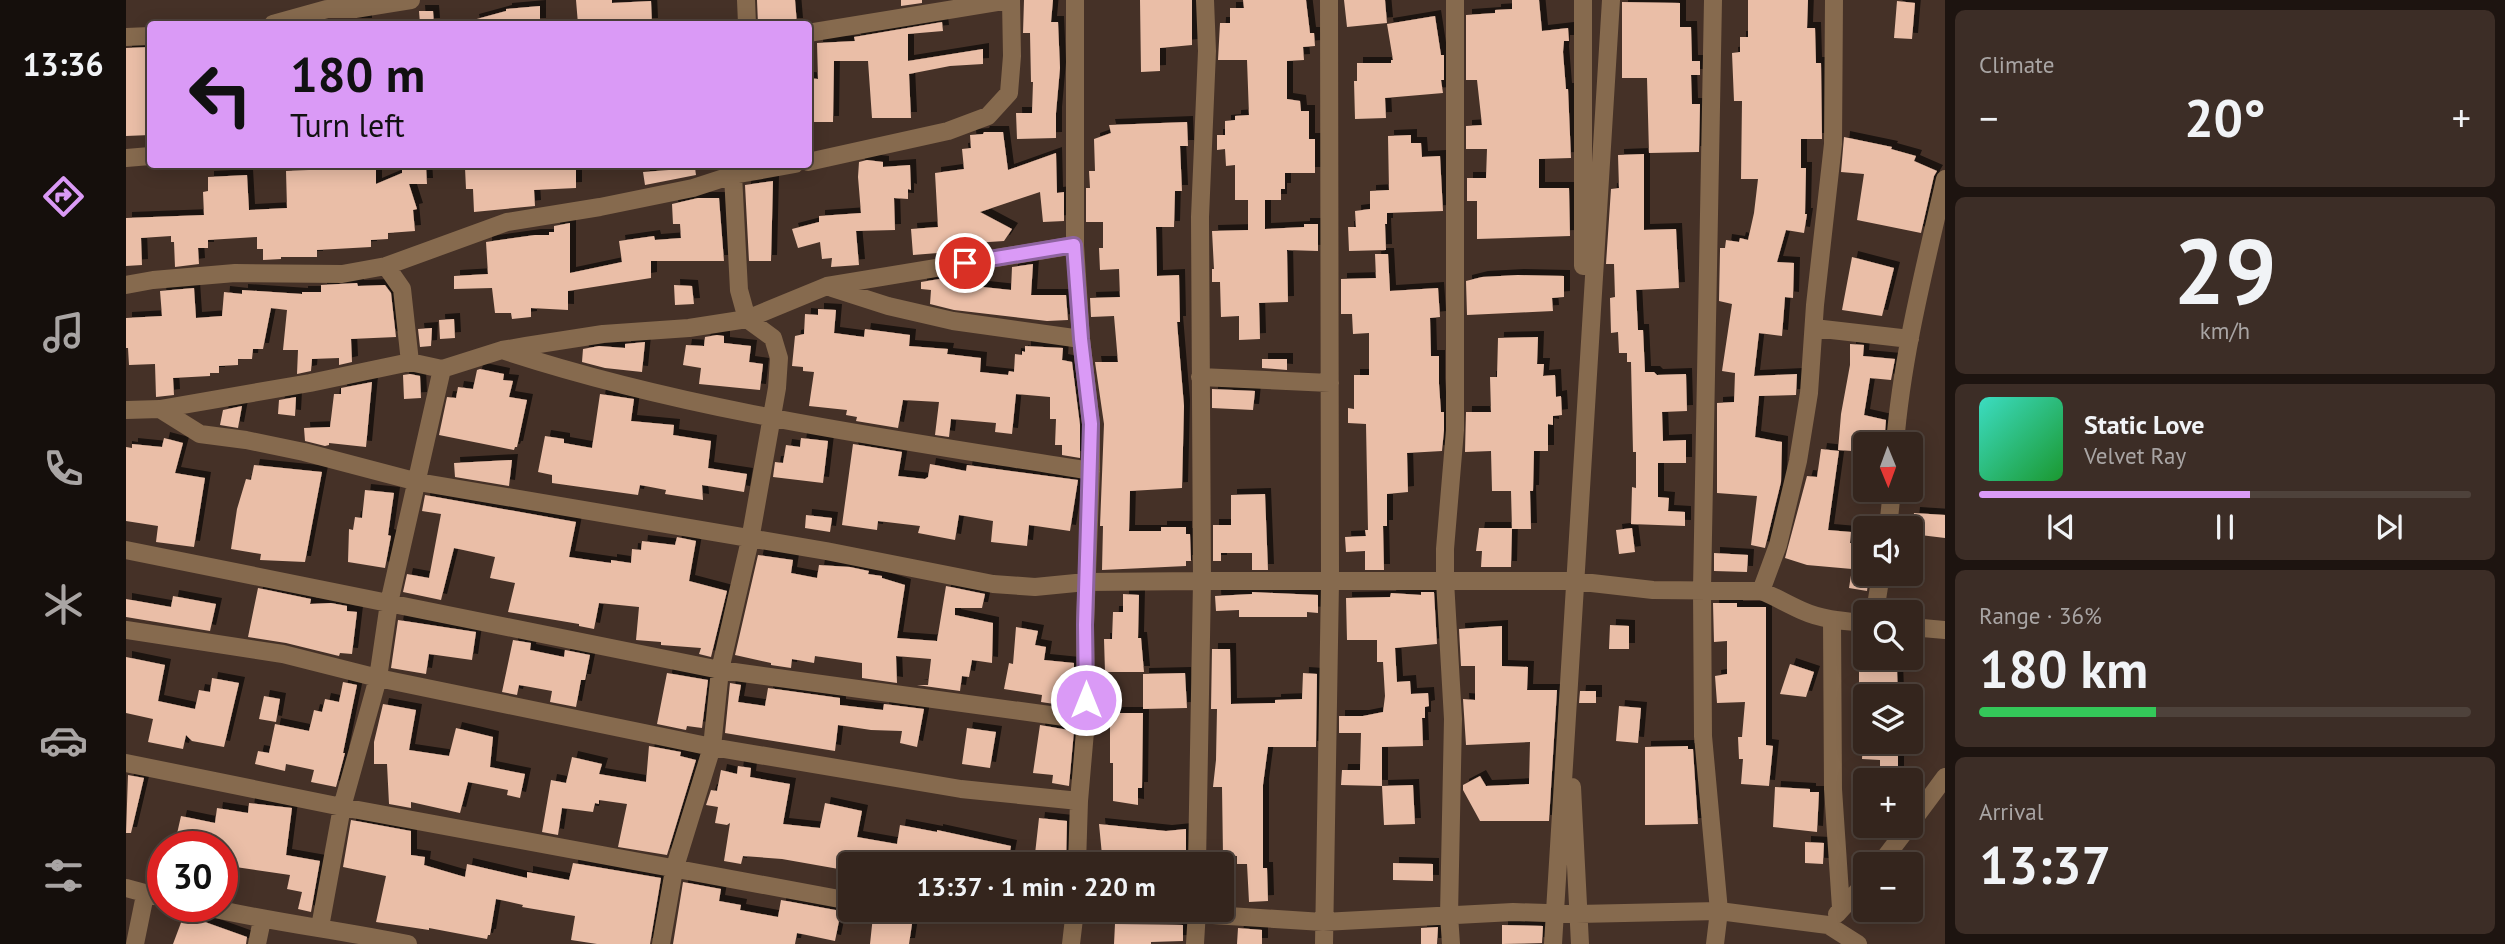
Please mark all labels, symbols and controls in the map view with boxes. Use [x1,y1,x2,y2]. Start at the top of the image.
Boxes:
text: 180 m [290,42,425,106]
text: 13:36 [22,43,104,85]
icon: left [175,49,266,140]
text: Climate [1979,50,2054,79]
text: 20° [2184,84,2266,151]
text: − [1979,93,1998,142]
text: + [2452,93,2471,142]
text: Turn left [290,104,405,146]
icon: directions [39,172,88,221]
text: 29 [2173,211,2277,329]
pin [935,233,995,293]
icon: arrive [946,244,984,282]
icon: music [39,308,88,357]
text: km/h [2200,316,2250,345]
text: Static Love [2084,408,2205,441]
north arrow [1853,432,1923,502]
map controls [1853,432,1923,922]
text: Velvet Ray [2084,441,2186,470]
icon: phone [39,444,88,493]
icon: previous [2042,508,2080,546]
icon: pause [2206,508,2244,546]
icon: next [2370,508,2408,546]
button: sound [1853,516,1923,586]
icon: climate [39,580,88,629]
button: search [1853,600,1923,670]
text: Range · 36% [1979,601,2102,630]
text: 180 km [1979,635,2148,702]
position arrow [1049,663,1123,737]
button: layers [1853,684,1923,754]
icon: car [39,716,88,765]
button: + [1853,768,1923,838]
text: Arrival [1979,797,2043,826]
speed limit sign: 30 [147,831,238,922]
text: 13:37 [1979,831,2111,898]
icon: filters [39,851,88,900]
button: − [1853,852,1923,922]
text: 13:37 · 1 min · 220 m [916,870,1156,903]

